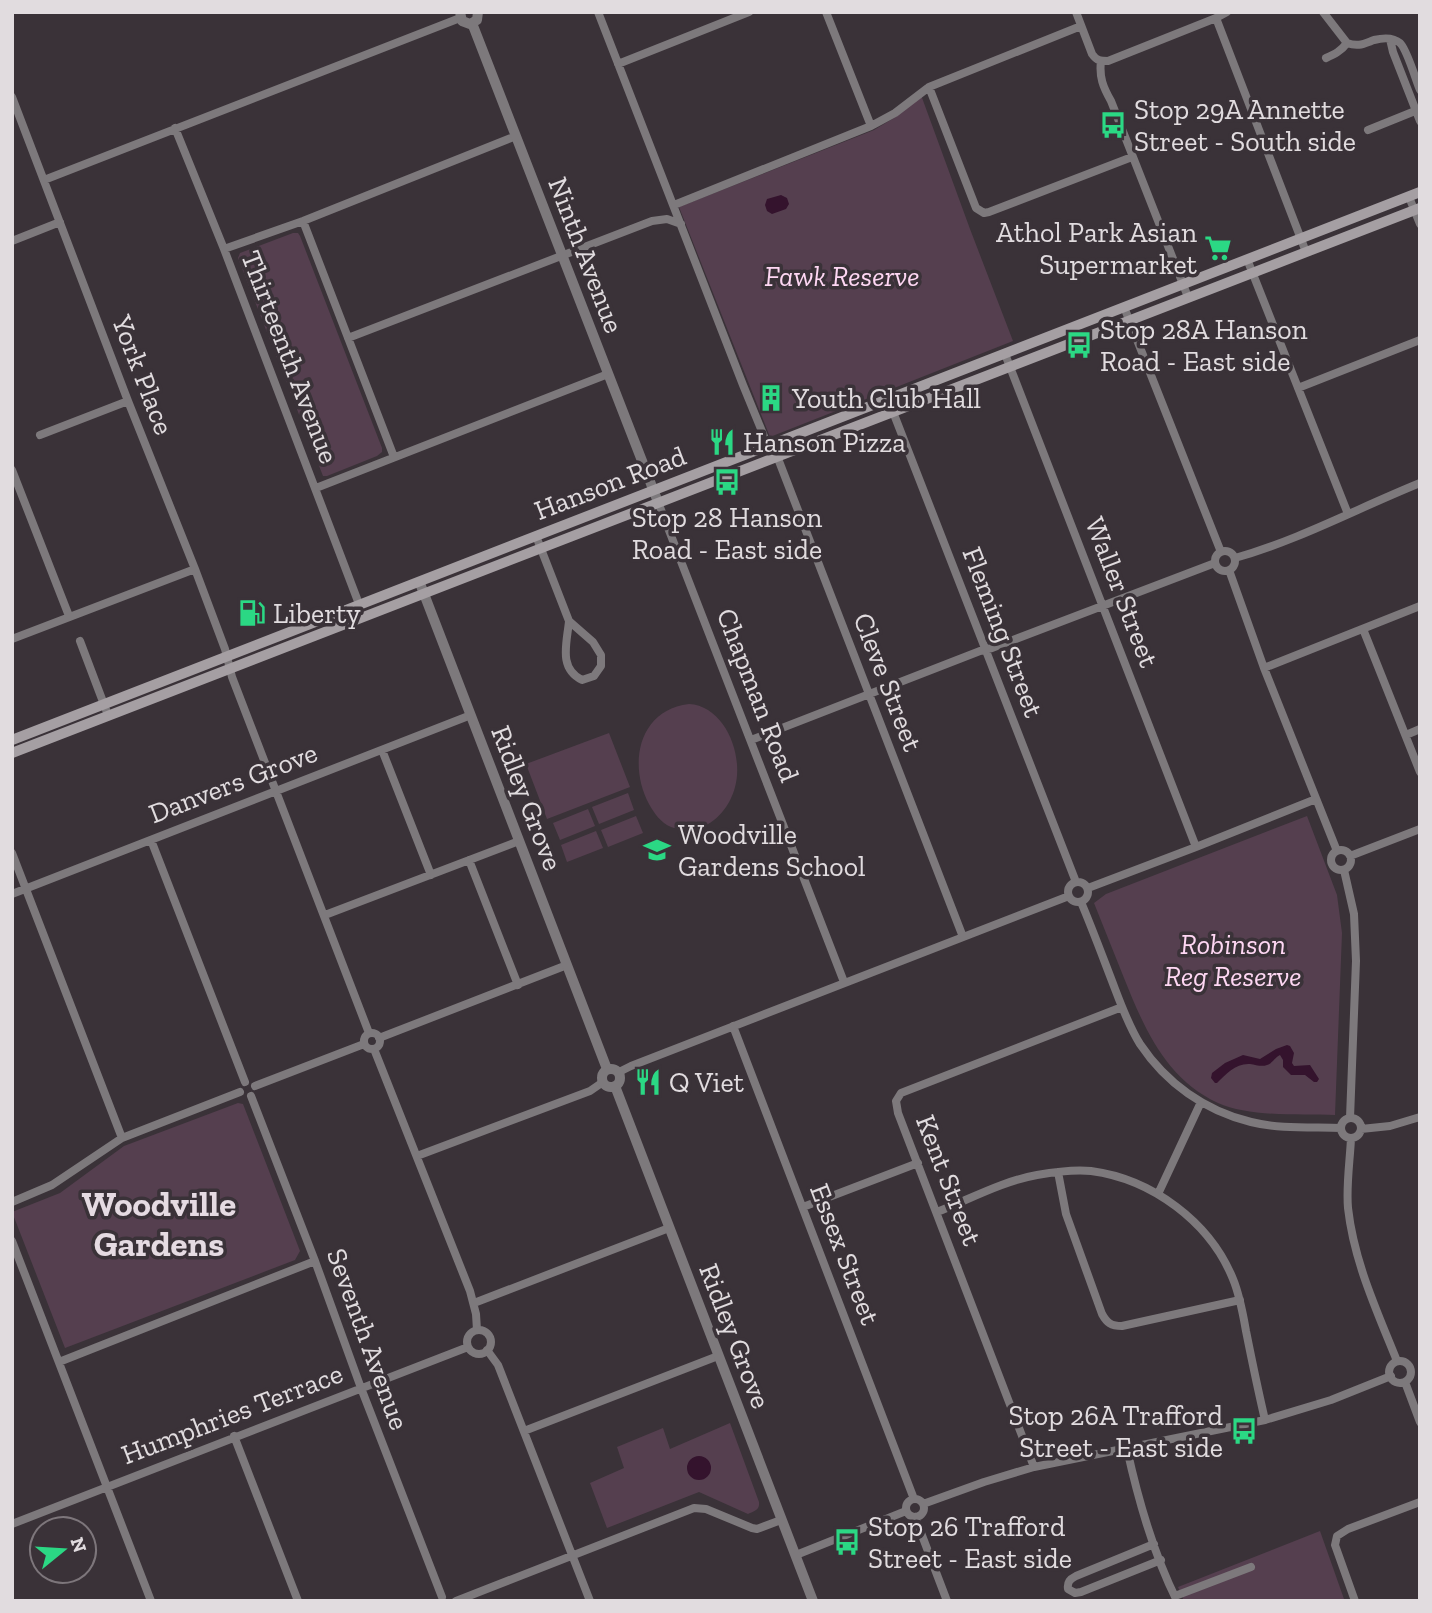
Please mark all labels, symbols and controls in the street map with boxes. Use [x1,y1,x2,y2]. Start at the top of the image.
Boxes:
place label: Stop 29A Annette Street - South side [1134,93,1356,158]
bus stop icon: Stop 29A Annette Street - South side [1098,110,1128,140]
street label: Ninth Avenue [541,172,631,338]
place label: Athol Park Asian Supermarket [996,216,1198,281]
supermarket icon: Athol Park Asian Supermarket [1203,233,1233,263]
street label: Thirteenth Avenue [234,246,346,468]
park label: Fawk Reserve [765,260,919,293]
street label: York Place [105,310,181,439]
place label: Stop 28A Hanson Road - East side [1100,313,1308,378]
bus stop icon: Stop 28A Hanson Road - East side [1064,330,1094,360]
place label: Youth Club Hall [791,382,981,415]
building icon: Youth Club Hall [756,383,786,413]
place label: Hanson Pizza [743,426,906,459]
restaurant icon: Hanson Pizza [707,427,737,457]
street label: Hanson Road [530,439,690,527]
bus stop icon: Stop 28 Hanson Road - East side [712,467,742,497]
place label: Stop 28 Hanson Road - East side [632,501,822,566]
street label: Waller Street [1078,512,1166,672]
street label: Fleming Street [955,542,1051,722]
place label: Liberty [273,597,361,630]
fuel station icon: Liberty [237,598,267,628]
street label: Chapman Road [710,604,806,786]
street label: Cleve Street [847,608,930,756]
street label: Ridley Grove [484,721,570,875]
street label: Danvers Grove [144,736,322,830]
place label: Woodville Gardens School [678,818,866,883]
school or university icon: Woodville Gardens School [642,835,672,865]
park label: Robinson Reg Reserve [1165,928,1301,993]
place label: Q Viet [669,1066,745,1099]
restaurant icon: Q Viet [633,1067,663,1097]
street label: Kent Street [909,1110,989,1250]
street label: Essex Street [803,1179,887,1330]
district label: Woodville Gardens [82,1183,236,1265]
street label: Seventh Avenue [320,1244,416,1434]
street label: Ridley Grove [692,1259,778,1413]
street label: Humphries Terrace [117,1357,347,1471]
place label: Stop 26A Trafford Street - East side [1008,1399,1223,1464]
bus stop icon: Stop 26A Trafford Street - East side [1229,1416,1259,1446]
place label: Stop 26 Trafford Street - East side [868,1510,1072,1575]
north arrow [28,1515,98,1585]
bus stop icon: Stop 26 Trafford Street - East side [832,1527,862,1557]
text: N [66,1534,92,1555]

